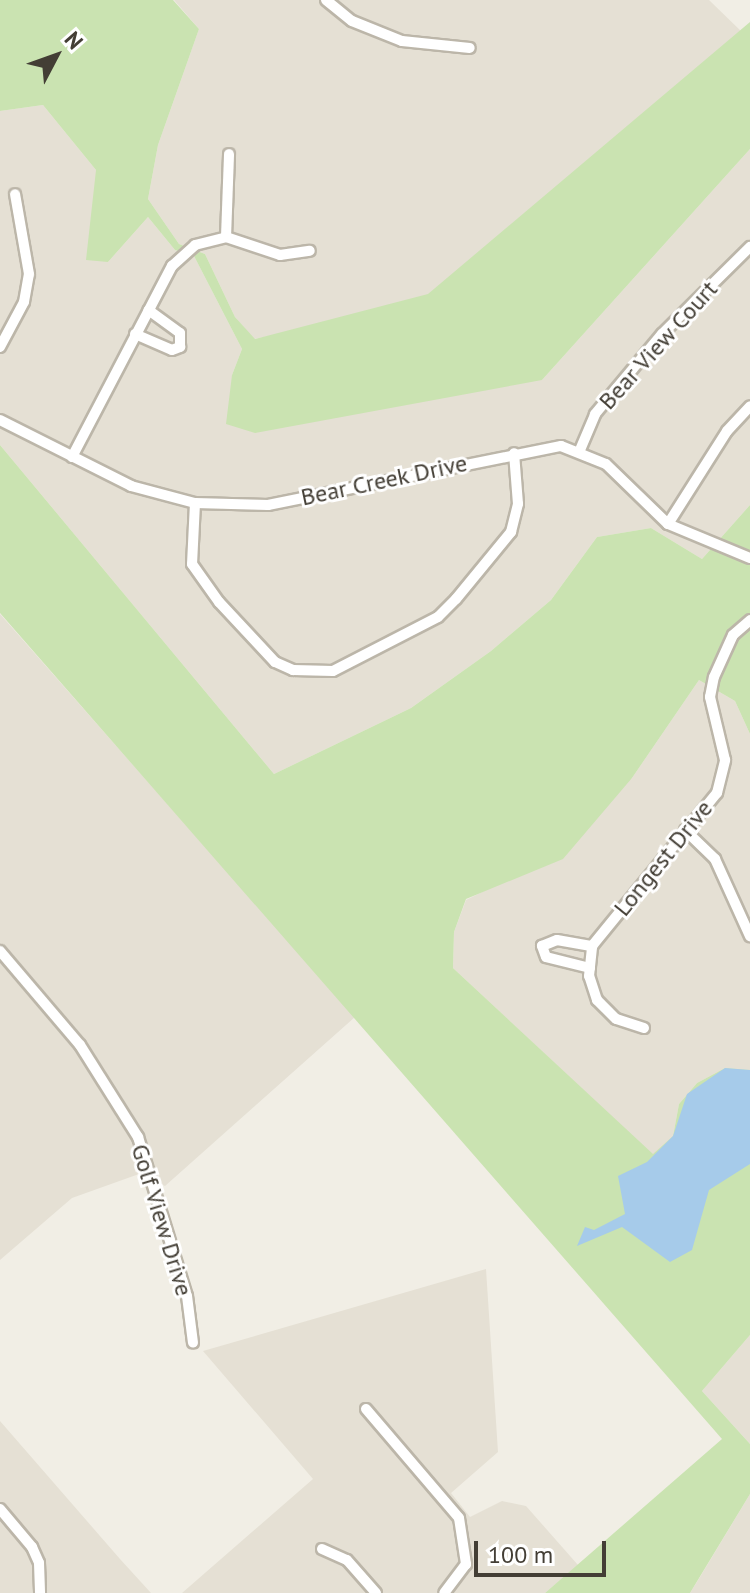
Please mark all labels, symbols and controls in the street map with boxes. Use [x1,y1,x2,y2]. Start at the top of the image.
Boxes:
north arrow [16,16,96,96]
text: N [59,26,89,55]
street label: Bear View Court [592,274,724,416]
street label: Bear Creek Drive [298,448,470,512]
street label: Longest Drive [608,794,718,922]
street label: Golf View Drive [125,1140,199,1300]
scale bar [478,1525,610,1575]
text: 100 m [488,1539,553,1570]

